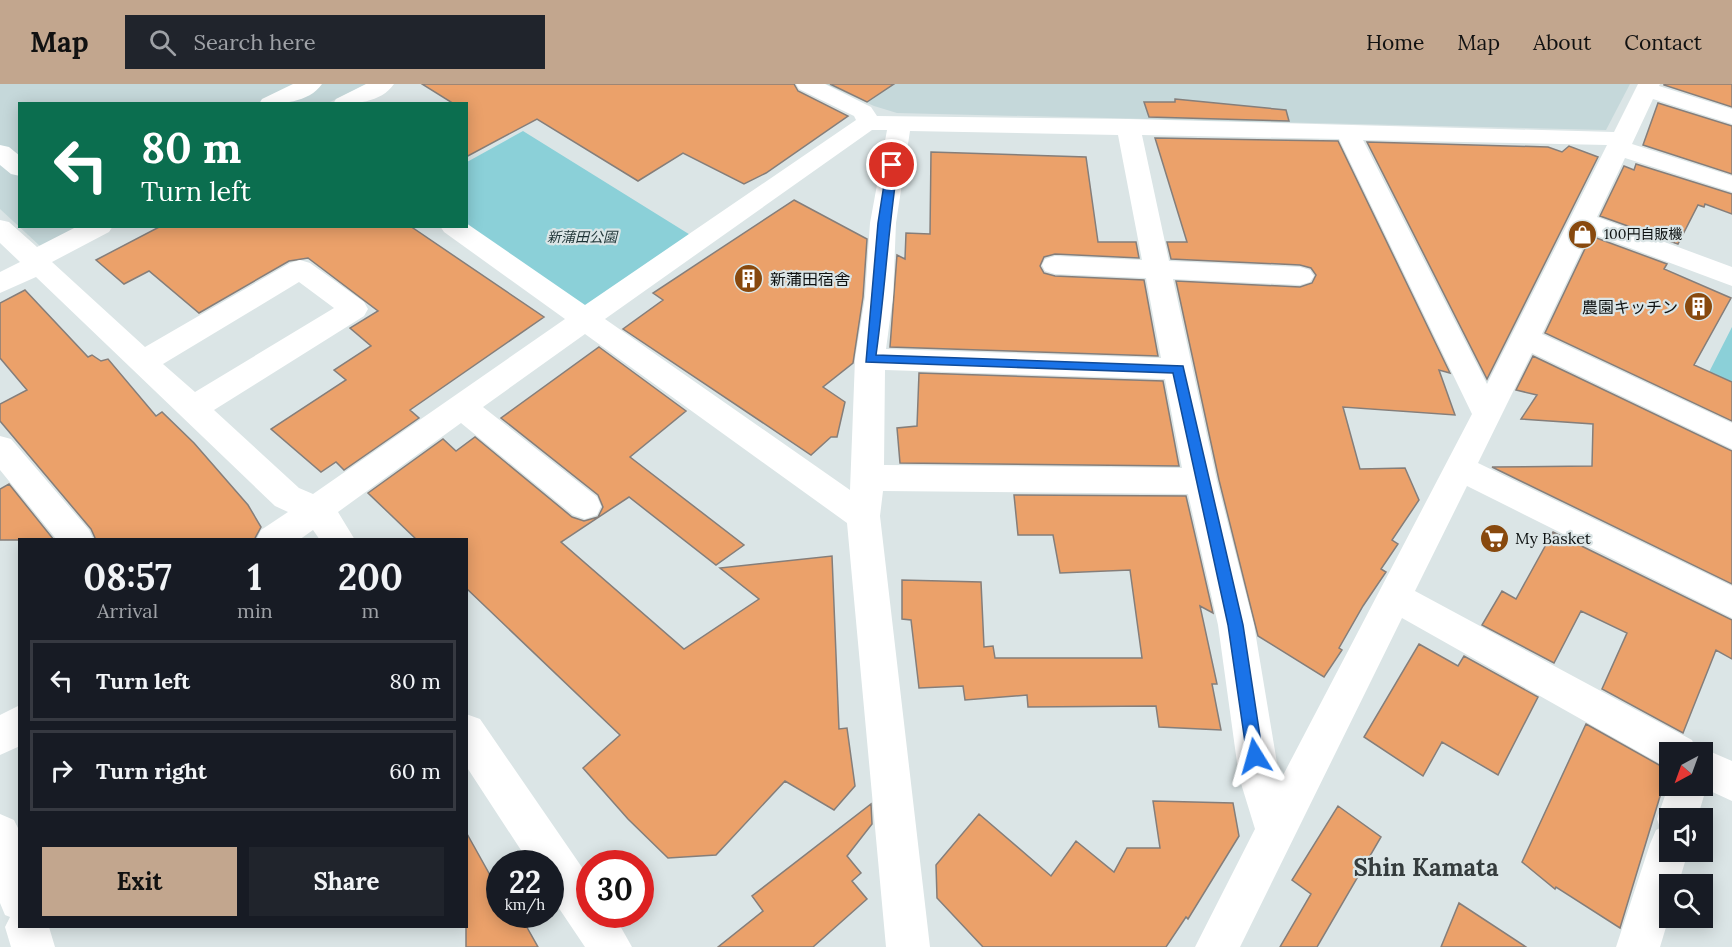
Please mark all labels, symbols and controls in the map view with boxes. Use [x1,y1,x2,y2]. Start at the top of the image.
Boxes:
search box [125,15,545,69]
text: Map [30,24,89,60]
icon: search [146,26,179,59]
text: Search here [194,28,316,56]
text: Home [1366,29,1424,56]
text: Map [1457,29,1500,56]
text: About [1533,29,1591,56]
text: Contact [1624,29,1702,56]
text: 80 m [141,121,241,175]
icon: left [42,126,120,204]
pin [866,139,917,190]
icon: arrive [875,148,908,181]
text: Turn left [141,174,251,208]
shop icon: 100円自販機 [1567,218,1599,250]
place label: 100円自販機 [1604,225,1682,243]
park label: 新蒲田公園 [547,228,619,246]
building icon: 新蒲田宿舎 [733,263,765,295]
place label: 新蒲田宿舎 [770,269,850,289]
building icon: 農園キッチン [1683,291,1715,323]
place label: 農園キッチン [1582,297,1678,317]
supermarket icon: My Basket [1478,522,1510,554]
place label: My Basket [1515,528,1592,548]
text: 08:57 [83,554,172,600]
text: 1 [248,554,262,600]
text: 200 [338,554,403,600]
text: Arrival [97,598,158,623]
text: min [237,598,273,623]
text: m [361,598,379,623]
icon: left [45,664,78,697]
text: Turn left [96,667,190,695]
text: 80 m [390,667,441,695]
position arrow [1223,724,1287,788]
north arrow [1659,742,1713,796]
map controls [1659,742,1713,928]
icon: right [45,754,78,787]
text: Turn right [96,757,207,785]
text: 60 m [389,757,441,785]
button: sound [1659,808,1713,862]
button: Exit [42,847,237,916]
button: Share [249,847,444,916]
speed limit sign: 30 [576,850,654,928]
district label: Shin Kamata [1353,852,1499,883]
text: 22 [509,863,541,901]
button: search [1659,874,1713,928]
text: km/h [505,895,545,914]

